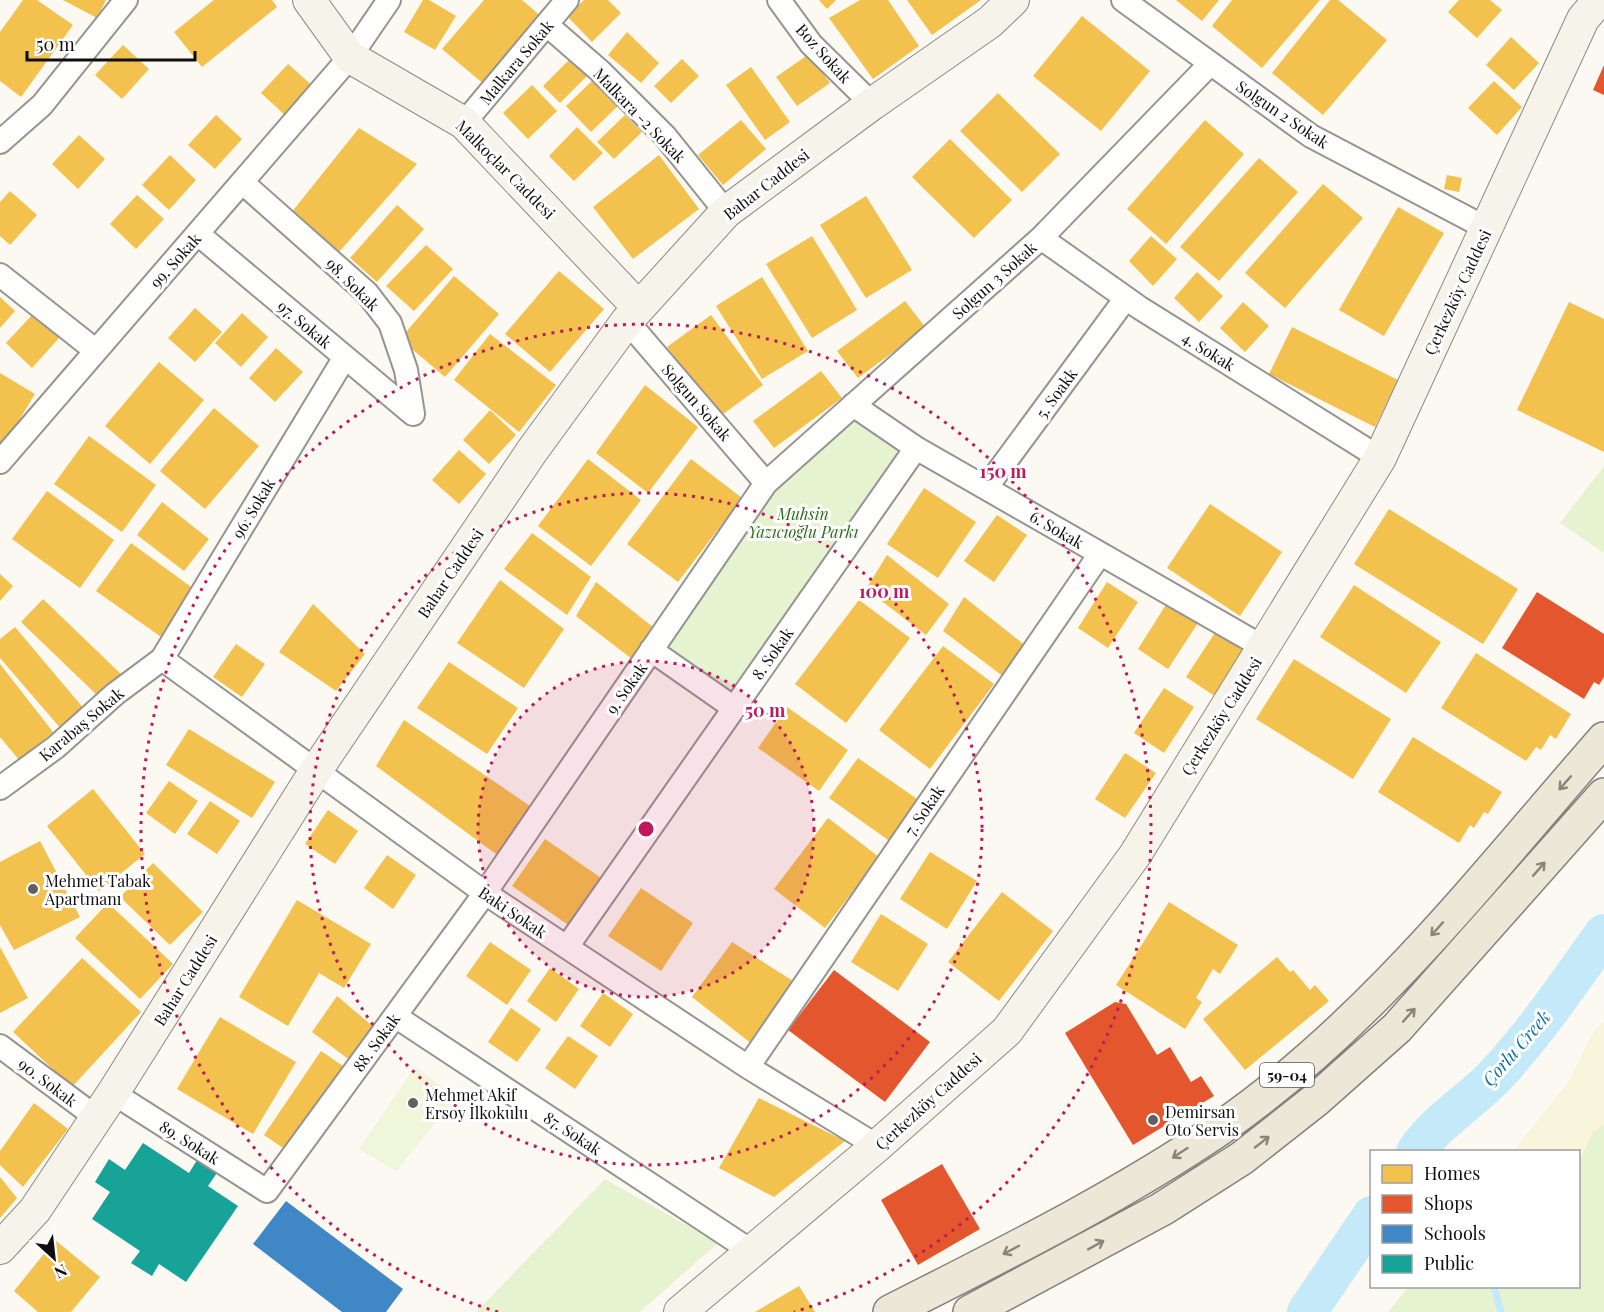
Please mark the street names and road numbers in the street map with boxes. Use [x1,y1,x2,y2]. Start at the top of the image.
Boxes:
street label: Malkara Sokak [474,15,558,109]
street label: Boz Sokak [792,19,856,87]
street label: Malkara -2 Sokak [589,63,691,167]
street label: Solgun 2 Sokak [1233,75,1334,153]
street label: Malkoçlar Caddesi [452,115,560,223]
street label: Bahar Caddesi [719,144,814,224]
street label: Çerkezköy Caddesi [1419,226,1495,358]
street label: 99. Sokak [145,228,205,292]
street label: Solgun 3 Sokak [947,236,1041,324]
street label: 98. Sokak [322,253,384,315]
street label: 97. Sokak [273,295,337,353]
street label: 4. Sokak [1179,327,1240,376]
street label: Solgun Sokak [658,359,736,445]
street label: 5. Soakk [1031,364,1081,422]
street label: 96. Sokak [227,474,279,542]
street label: 6. Sokak [1026,505,1088,553]
street label: Bahar Caddesi [412,524,488,622]
street label: 8. Sokak [746,623,798,683]
street label: Çerkezköy Caddesi [1176,652,1266,779]
street label: 9. Sokak [601,658,652,718]
street label: Karabaş Sokak [34,682,128,766]
street label: 7. Sokak [899,781,949,839]
street label: Baki Sokak [475,881,551,943]
street label: Bahar Caddesi [149,930,222,1029]
street label: 88. Sokak [348,1008,404,1075]
street label: Çerkezköy Caddesi [870,1047,986,1154]
street label: 90. Sokak [14,1053,82,1111]
road number: 59-04 [1260,1063,1314,1087]
street label: 87. Sokak [540,1107,606,1160]
street label: 89. Sokak [156,1115,224,1169]

